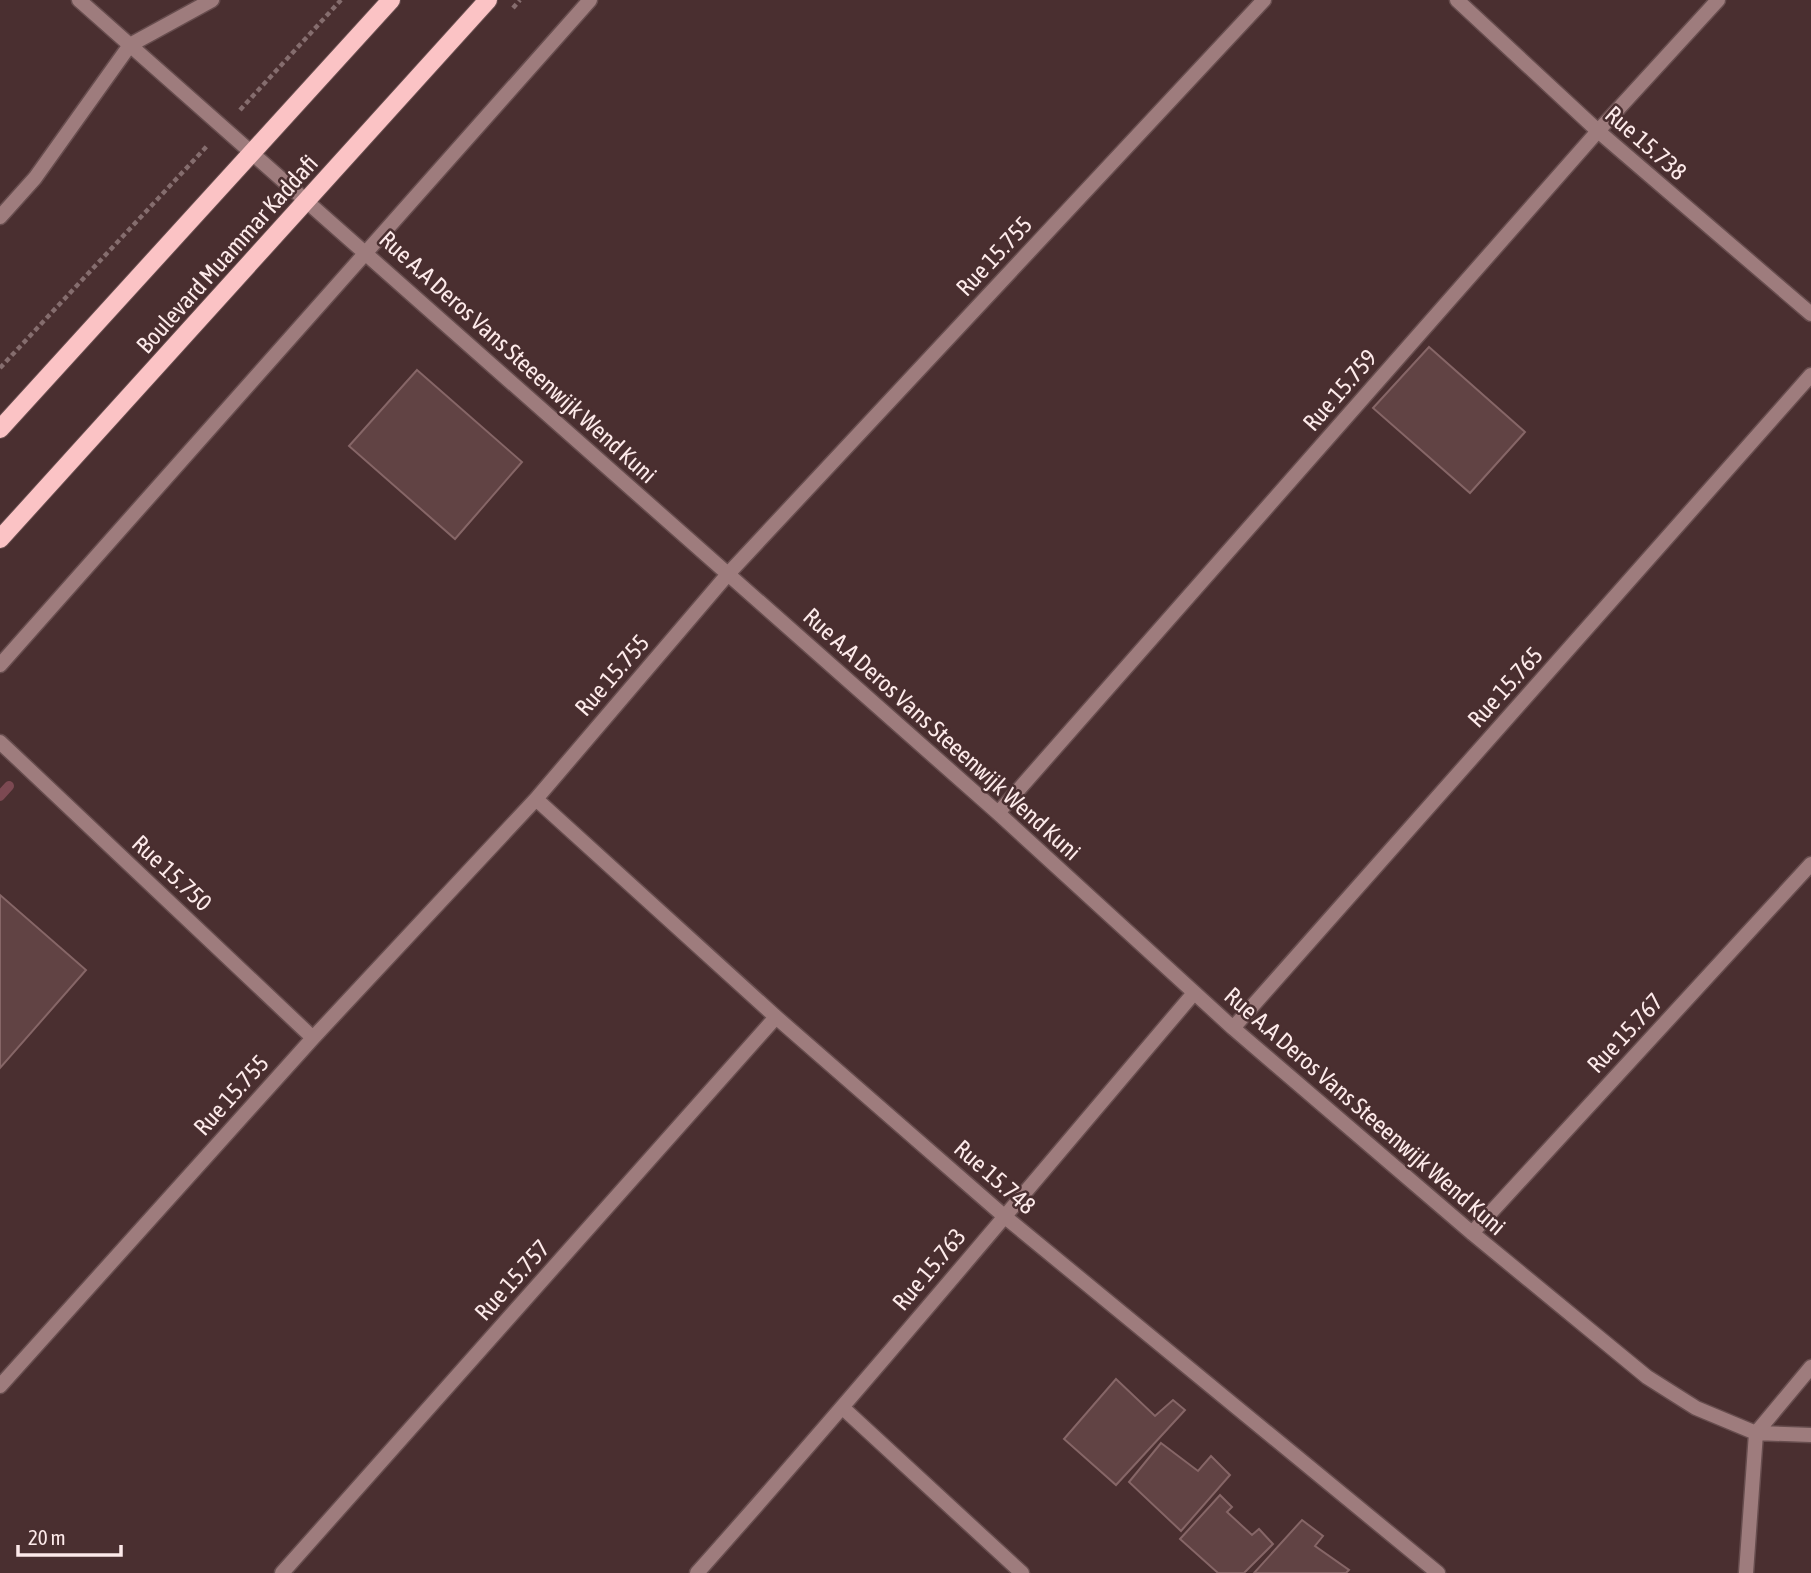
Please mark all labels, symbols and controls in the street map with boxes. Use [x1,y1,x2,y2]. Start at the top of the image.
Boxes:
street label: Rue 15.738 [1600,101,1692,185]
street label: Boulevard Muammar Kaddafi [131,149,323,359]
street label: Rue 15.755 [951,211,1037,301]
street label: Rue A.A Deros Vans Steeenwijk Wend Kuni [374,225,662,489]
street label: Rue 15.759 [1298,344,1382,436]
street label: Rue A.A Deros Vans Steeenwijk Wend Kuni [798,602,1086,866]
street label: Rue 15.755 [570,629,654,721]
street label: Rue 15.765 [1462,641,1548,733]
street label: Rue 15.750 [127,830,217,916]
street label: Rue A.A Deros Vans Steeenwijk Wend Kuni [1219,982,1511,1240]
street label: Rue 15.767 [1582,988,1668,1078]
street label: Rue 15.755 [188,1049,274,1141]
street label: Rue 15.748 [949,1135,1041,1219]
street label: Rue 15.763 [887,1223,971,1315]
street label: Rue 15.757 [469,1234,555,1326]
scale bar [18,1514,121,1558]
text: 20 m [28,1525,66,1549]

